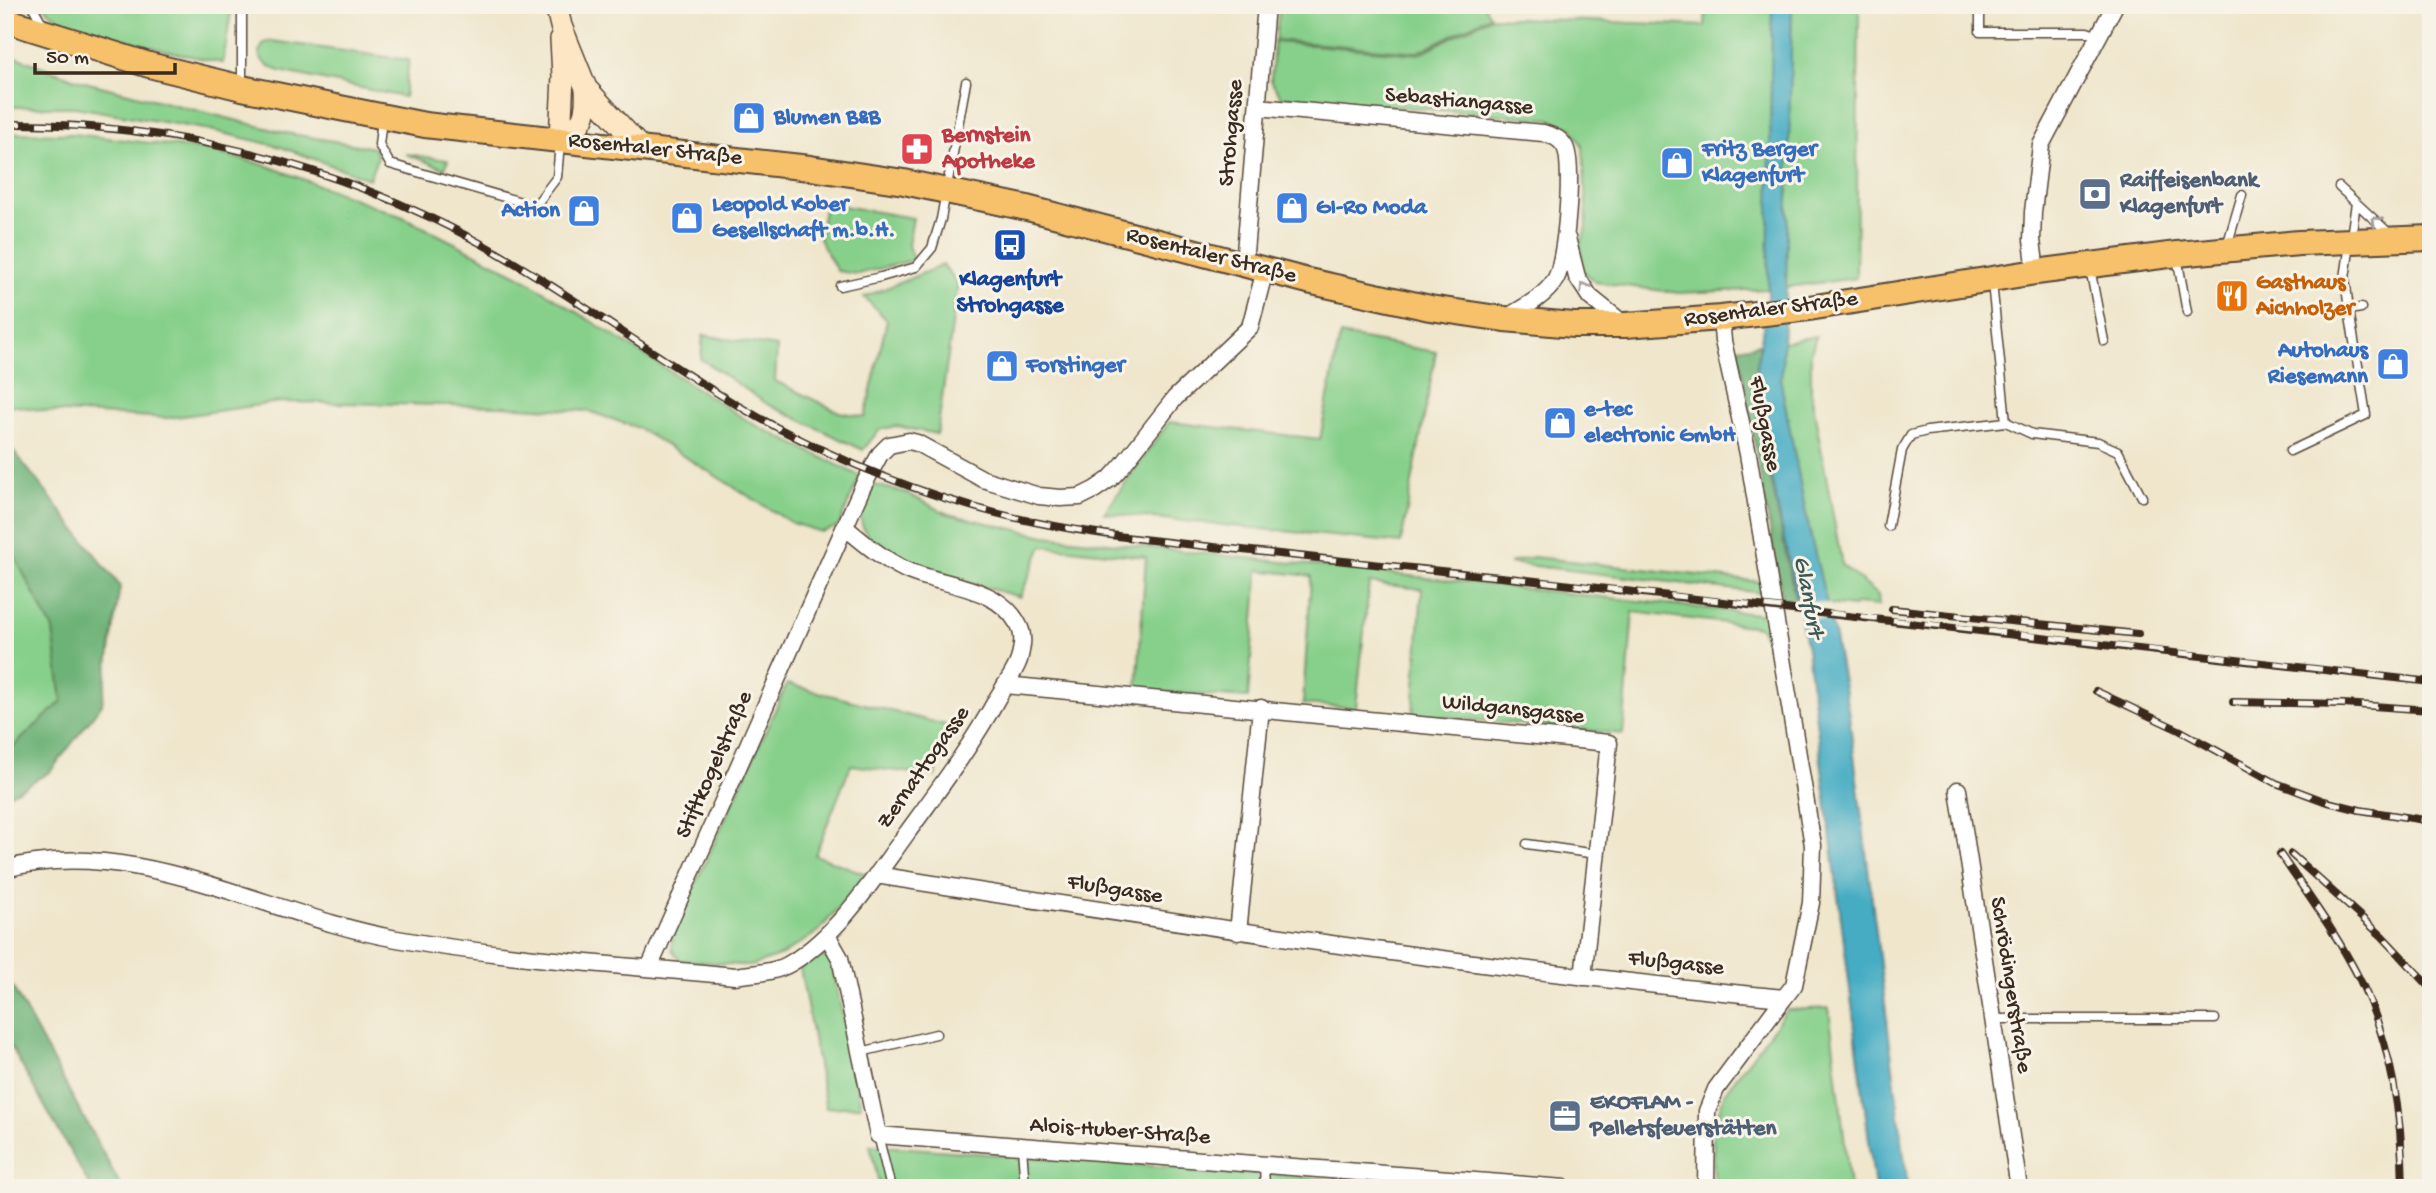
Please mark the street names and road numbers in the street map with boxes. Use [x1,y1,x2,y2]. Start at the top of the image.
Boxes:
street label: Strohgasse [1214,77,1250,188]
street label: Sebastiangasse [1384,82,1535,122]
street label: Rosentaler Straße [567,127,744,173]
street label: Rosentaler Straße [1123,222,1300,291]
street label: Rosentaler Straße [1683,286,1860,334]
street label: Flußgasse [1741,373,1787,475]
street label: Stiftkogelstraße [670,686,760,843]
street label: Wildgansgasse [1440,689,1587,731]
street label: Zernattogasse [872,700,977,835]
street label: Flußgasse [1064,869,1166,911]
street label: Schrödingerstraße [1983,895,2037,1076]
street label: Flußgasse [1626,945,1726,983]
street label: Alois-Huber-Straße [1029,1112,1213,1152]

